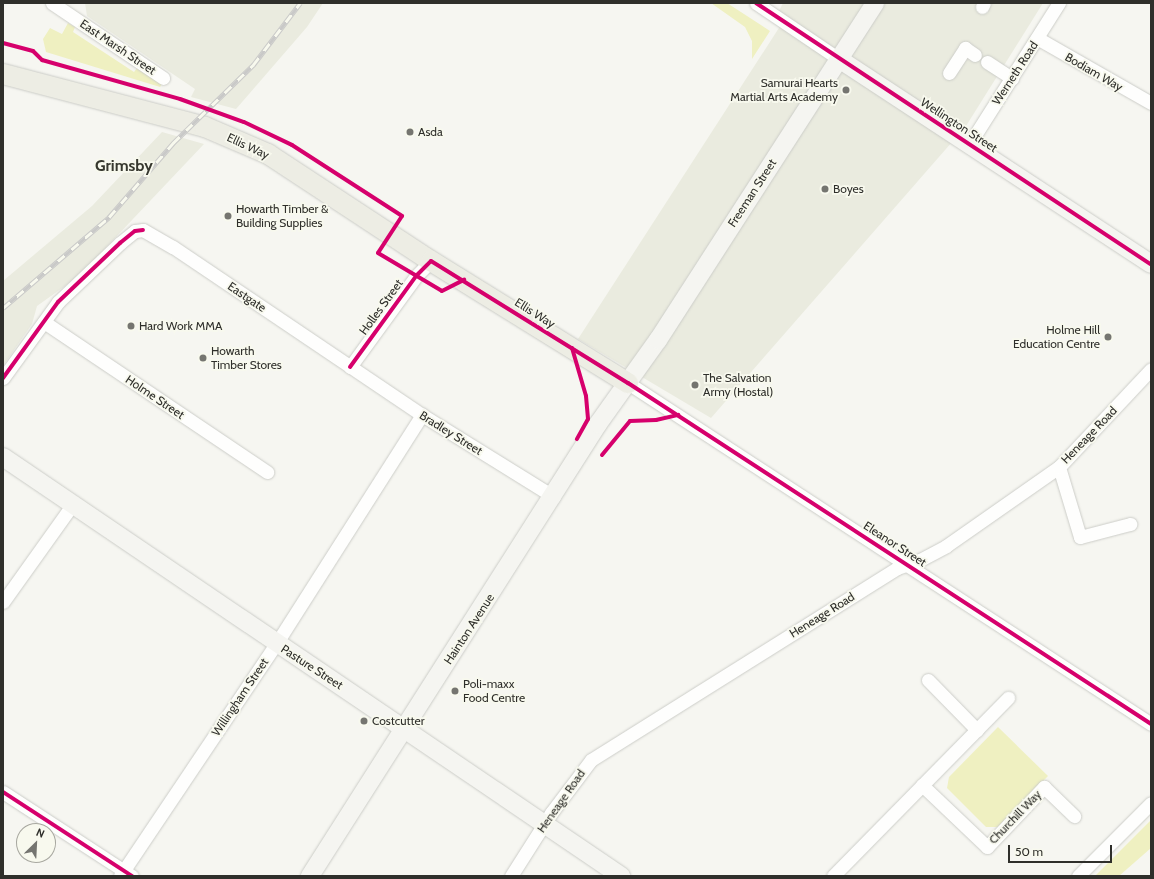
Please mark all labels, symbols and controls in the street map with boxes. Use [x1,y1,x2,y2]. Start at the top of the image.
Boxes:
street label: East Marsh Street [77,16,159,78]
street label: Werneth Road [989,38,1041,108]
street label: Bodiam Way [1063,50,1125,94]
place label: Samurai Hearts Martial Arts Academy [730,76,838,104]
marker: Samurai Hearts Martial Arts Academy [841,85,851,95]
street label: Wellington Street [918,95,1000,155]
place label: Asda [418,125,443,139]
marker: Asda [405,127,415,137]
street label: Ellis Way [225,130,271,162]
district label: Grimsby [95,156,153,176]
street label: Freeman Street [725,156,779,230]
place label: Boyes [833,182,864,196]
marker: Boyes [820,184,830,194]
place label: Howarth Timber & Building Supplies [236,202,328,230]
marker: Howarth Timber & Building Supplies [223,211,233,221]
street label: Holles Street [356,276,406,338]
street label: Eastgate [225,279,269,315]
street label: Ellis Way [512,295,558,331]
place label: Hard Work MMA [139,319,222,333]
marker: Hard Work MMA [126,321,136,331]
place label: Holme Hill Education Centre [1013,323,1100,351]
marker: Holme Hill Education Centre [1103,332,1113,342]
place label: Howarth Timber Stores [211,344,282,372]
marker: Howarth Timber Stores [198,353,208,363]
place label: The Salvation Army (Hostal) [703,371,773,399]
street label: Holme Street [123,372,187,422]
marker: The Salvation Army (Hostal) [690,380,700,390]
street label: Heneage Road [1058,403,1120,467]
street label: Bradley Street [417,408,485,458]
street label: Eleanor Street [861,518,929,570]
street label: Heneage Road [787,589,857,641]
street label: Hainton Avenue [441,591,497,667]
street label: Pasture Street [278,642,346,692]
street label: Willingham Street [209,655,271,739]
place label: Poli-maxx Food Centre [463,677,525,705]
marker: Poli-maxx Food Centre [450,686,460,696]
place label: Costcutter [372,714,424,728]
marker: Costcutter [359,716,369,726]
street label: Heneage Road [534,767,588,835]
street label: Churchill Way [986,787,1044,847]
north arrow [16,823,56,863]
text: N [34,825,47,841]
scale bar [1010,837,1114,863]
text: 50 m [1015,844,1043,859]

